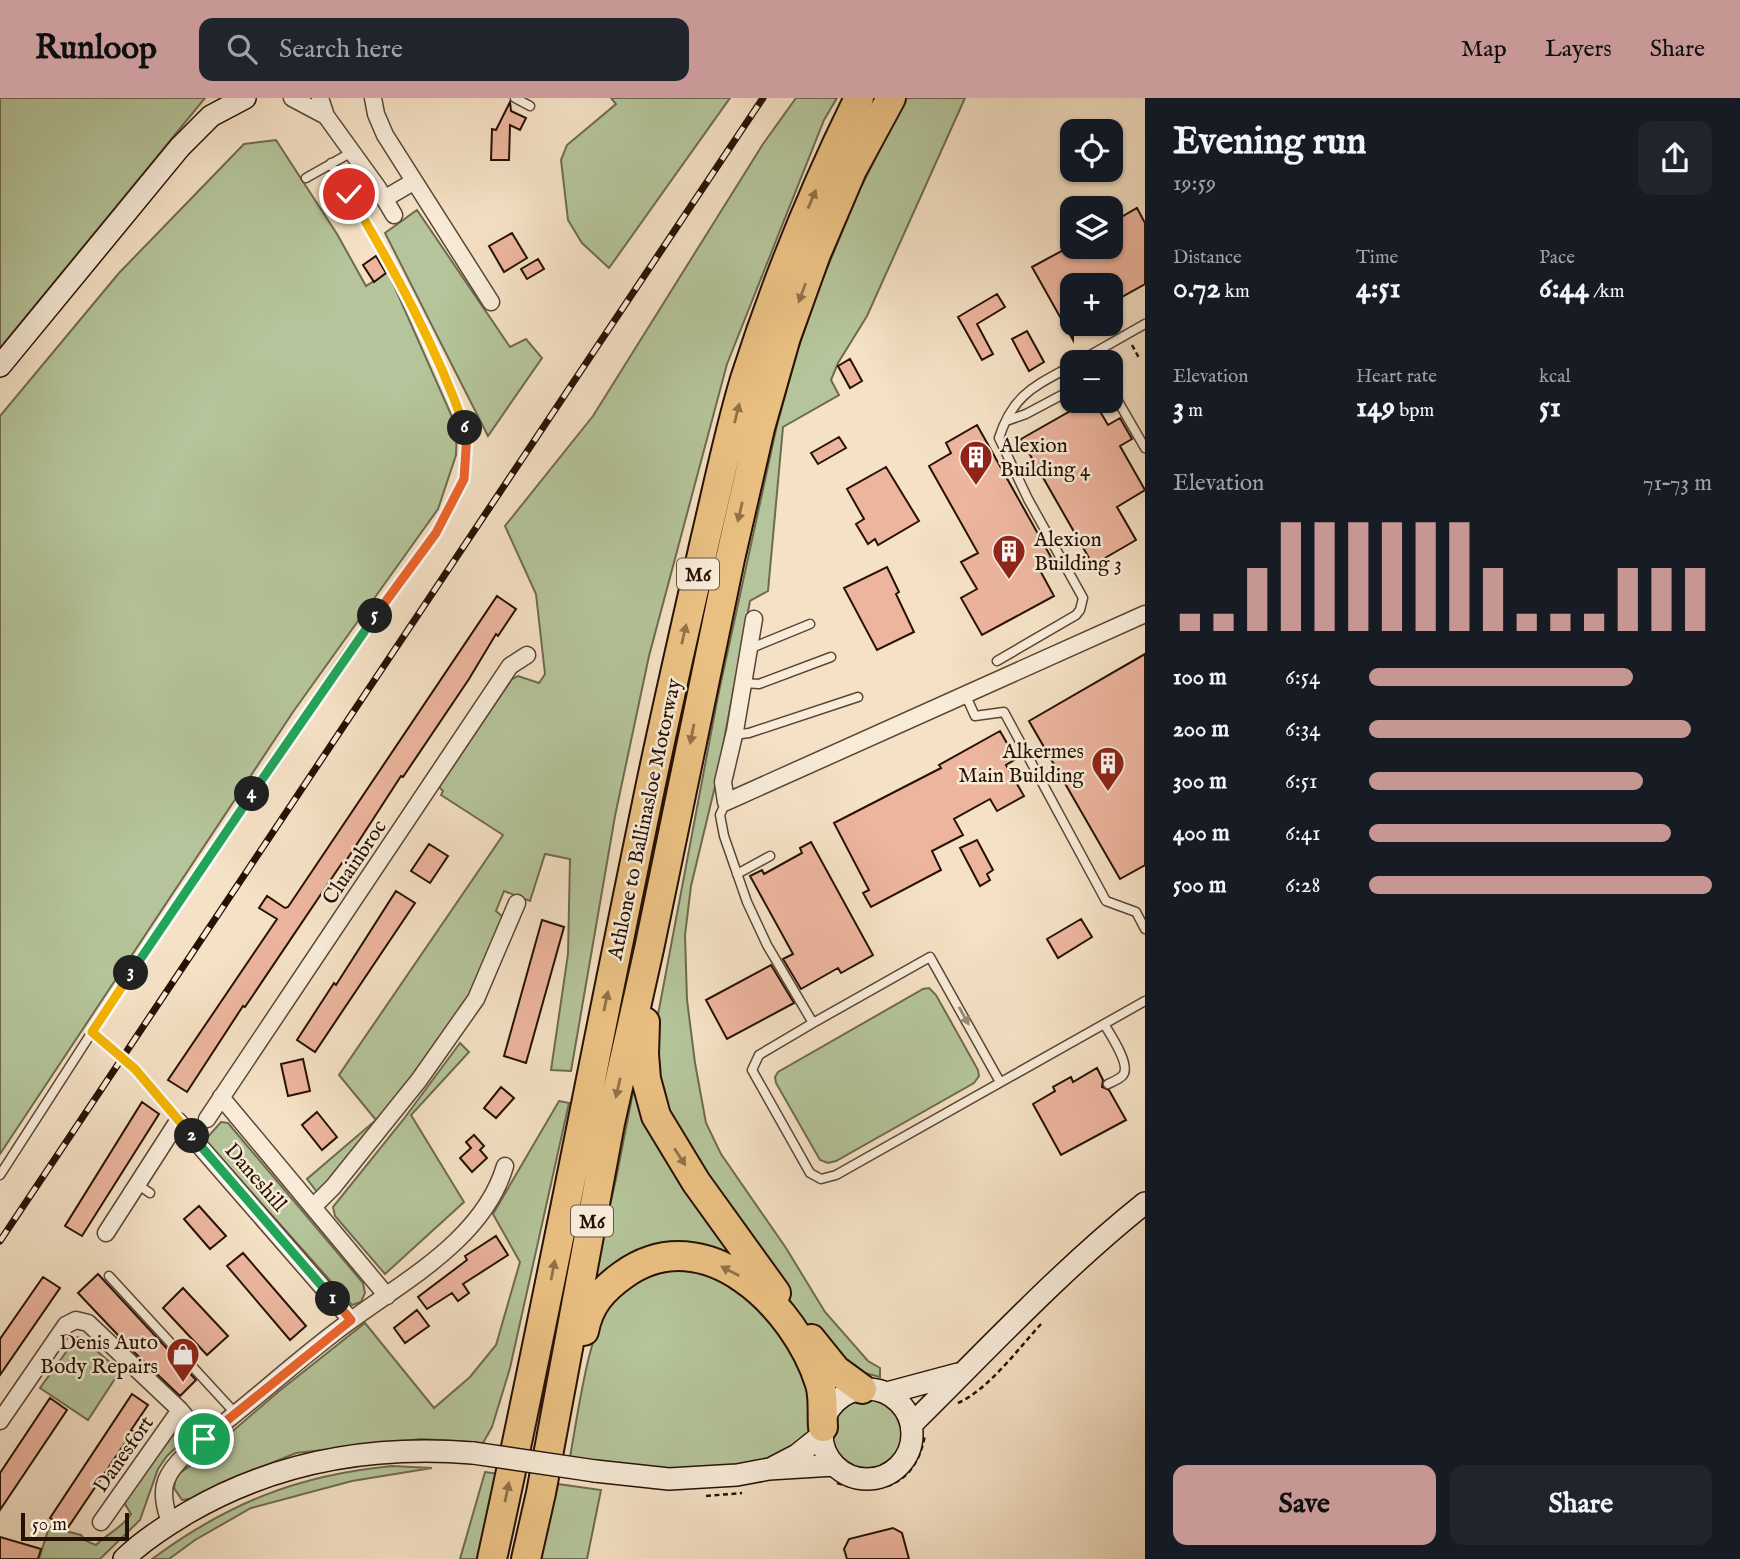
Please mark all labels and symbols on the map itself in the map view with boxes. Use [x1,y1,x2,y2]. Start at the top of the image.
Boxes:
pin [319,164,379,224]
one-way arrow [807,188,818,209]
one-way arrow [796,283,807,304]
one-way arrow [732,402,743,424]
pin: 6 [448,410,482,446]
place label: Alexion Building 4 [999,433,1091,484]
building icon: Alexion Building 4 [957,438,995,487]
one-way arrow [735,501,746,523]
place label: Alexion Building 3 [1033,527,1122,578]
building icon: Alexion Building 3 [990,532,1028,581]
road number: M6 [677,559,719,589]
pin: 5 [358,598,392,634]
one-way arrow [678,623,689,645]
street label: Athlone to Ballinasloe Motorway [602,676,689,963]
one-way arrow [687,723,698,745]
place label: Alkermes Main Building [958,739,1085,790]
building icon: Alkermes Main Building [1089,744,1127,793]
pin: 4 [234,776,270,812]
street label: Cluainbroc [317,815,393,910]
pin: 3 [114,956,148,990]
one-way arrow [601,990,612,1012]
one-way arrow [958,1007,970,1026]
one-way arrow [613,1077,624,1099]
pin: 2 [174,1118,210,1154]
street label: Daneshill [218,1138,292,1218]
one-way arrow [673,1147,686,1166]
road number: M6 [571,1205,613,1236]
one-way arrow [548,1259,559,1281]
one-way arrow [720,1266,740,1277]
pin: 1 [316,1282,350,1316]
place label: Denis Auto Body Repairs [40,1330,158,1381]
shop icon: Denis Auto Body Repairs [164,1335,202,1384]
pin [174,1409,234,1469]
street label: Danesfort [88,1411,160,1499]
one-way arrow [502,1481,513,1503]
scale bar [21,1510,130,1542]

